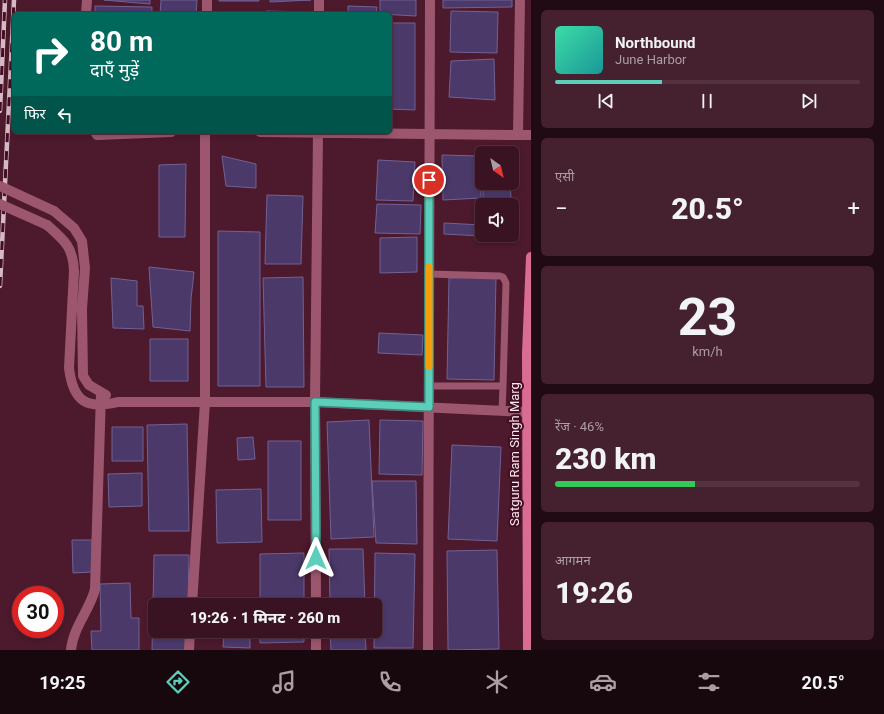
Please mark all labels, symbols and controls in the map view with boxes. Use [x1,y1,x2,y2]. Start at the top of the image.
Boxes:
text: 80 m [90,25,153,58]
icon: right [24,28,76,80]
text: Northbound [615,34,696,52]
text: June Harbor [615,52,687,67]
text: दाएँ मुड़ें [90,59,139,80]
icon: previous [595,90,617,112]
icon: pause [696,90,718,112]
icon: next [798,90,820,112]
icon: left [54,104,76,126]
text: फिर [24,105,46,123]
north arrow [475,146,519,190]
map controls [475,146,519,242]
pin [412,163,446,197]
icon: arrive [418,169,440,191]
text: एसी [555,169,574,184]
text: 20.5° [671,191,744,226]
text: − [555,196,568,221]
text: + [848,196,860,221]
button: sound [475,198,519,242]
text: 23 [678,287,737,348]
text: km/h [692,344,723,359]
street label: Satguru Ram Singh Marg [507,382,522,526]
text: रेंज · 46% [555,419,604,434]
text: 230 km [555,441,657,476]
position arrow [295,537,337,579]
text: आगमन [555,553,591,568]
text: 19:26 [555,575,633,610]
speed limit sign: 30 [12,586,64,638]
text: 19:26 · 1 मिनट · 260 m [190,609,340,627]
icon: directions [164,668,192,696]
icon: music [270,668,298,696]
icon: phone [376,668,404,696]
icon: climate [483,668,511,696]
icon: car [589,668,617,696]
icon: filters [695,668,723,696]
text: 19:25 [39,672,86,693]
text: 20.5° [802,672,845,693]

